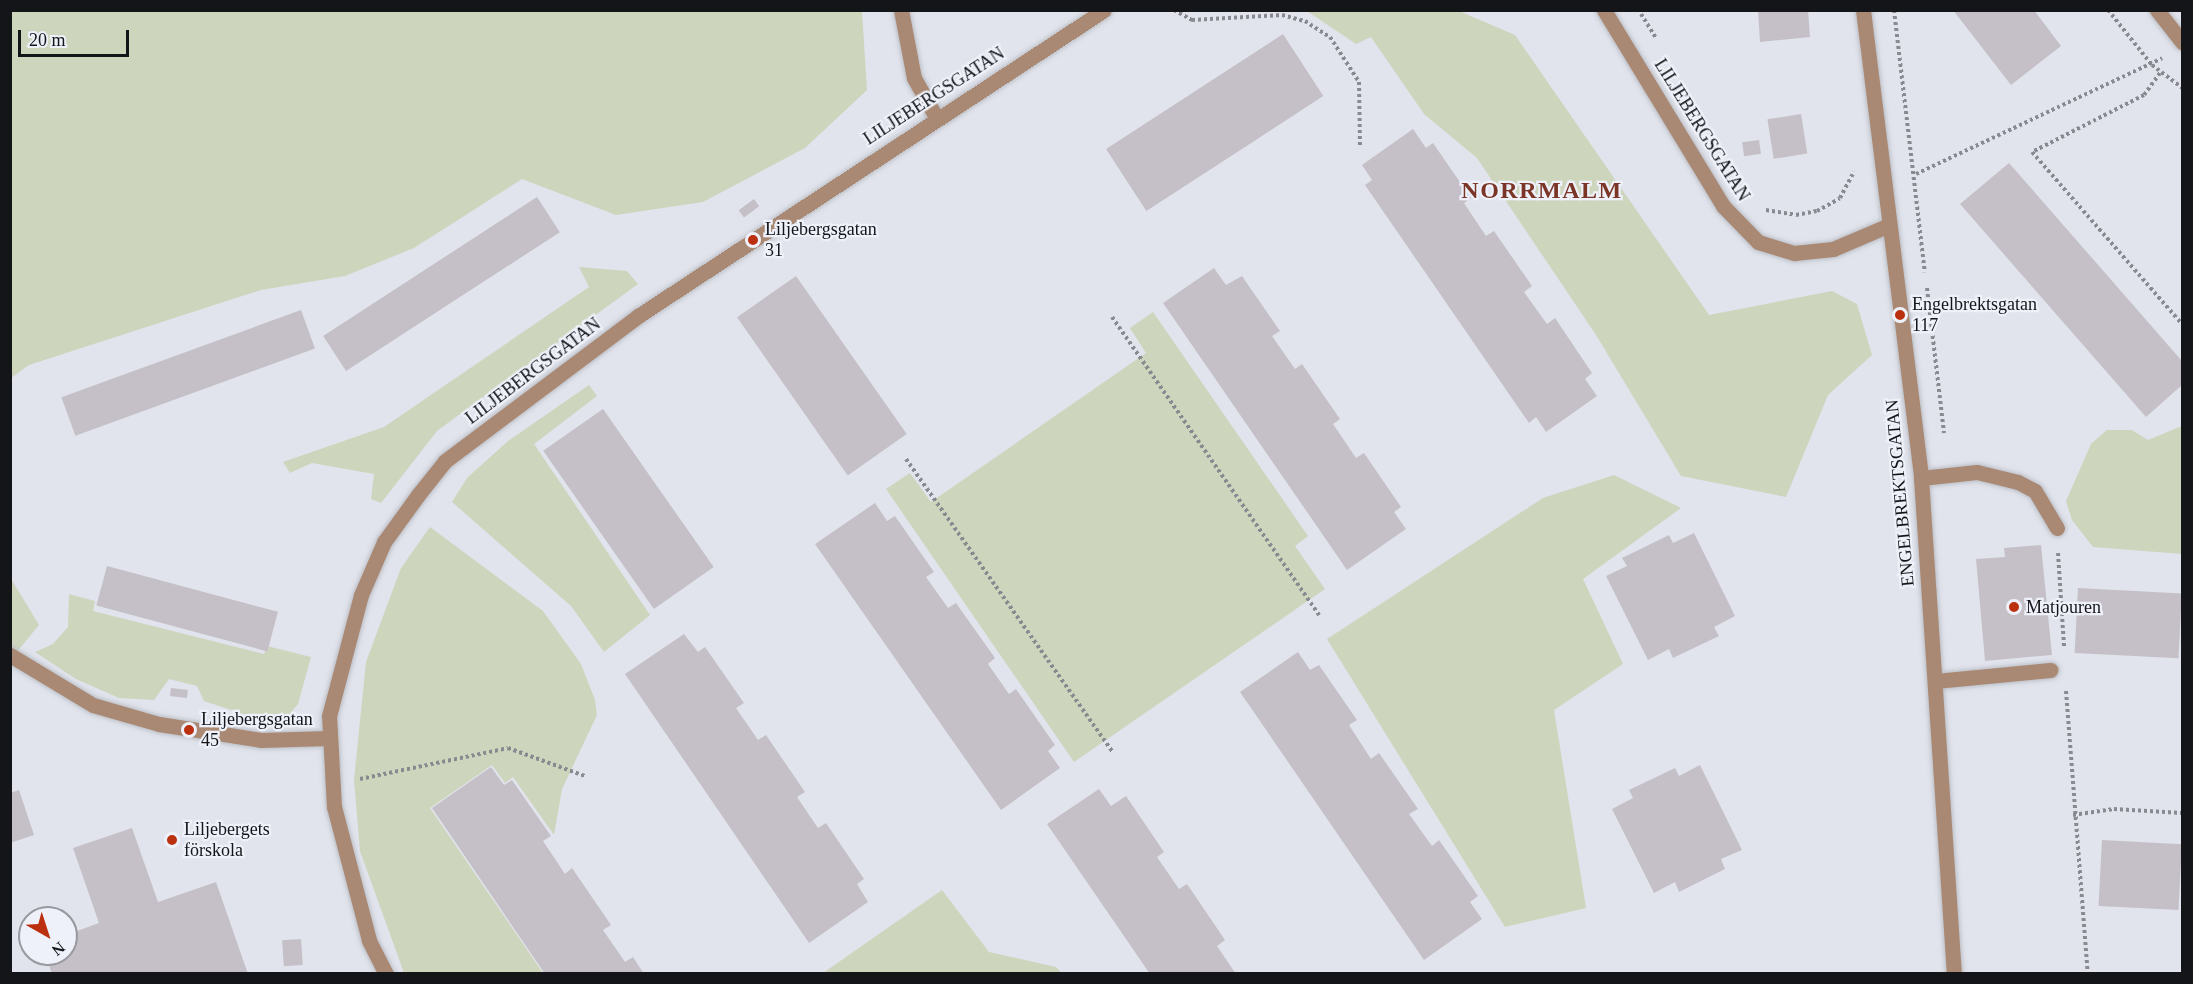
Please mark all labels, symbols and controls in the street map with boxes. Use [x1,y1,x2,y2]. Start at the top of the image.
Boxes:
scale bar [21,18,132,56]
text: 20 m [29,30,66,50]
street label: LILJEBERGSGATAN [860,42,1008,150]
street label: LILJEBERGSGATAN [1650,55,1754,205]
district label: NORRMALM [1461,177,1623,205]
place label: Liljebergsgatan 31 [765,219,877,262]
marker: Liljebergsgatan 31 [746,233,760,247]
place label: Engelbrektsgatan 117 [1912,294,2037,336]
marker: Engelbrektsgatan 117 [1893,308,1907,322]
street label: LILJEBERGSGATAN [461,313,605,429]
street label: ENGELBREKTSGATAN [1881,399,1919,587]
place label: Matjouren [2026,596,2101,618]
marker: Matjouren [2007,600,2021,614]
place label: Liljebergsgatan 45 [201,709,313,752]
marker: Liljebergsgatan 45 [182,723,196,737]
place label: Liljebergets förskola [184,819,270,862]
marker: Liljebergets förskola [165,833,179,847]
north arrow [18,906,78,966]
text: N [49,939,68,959]

